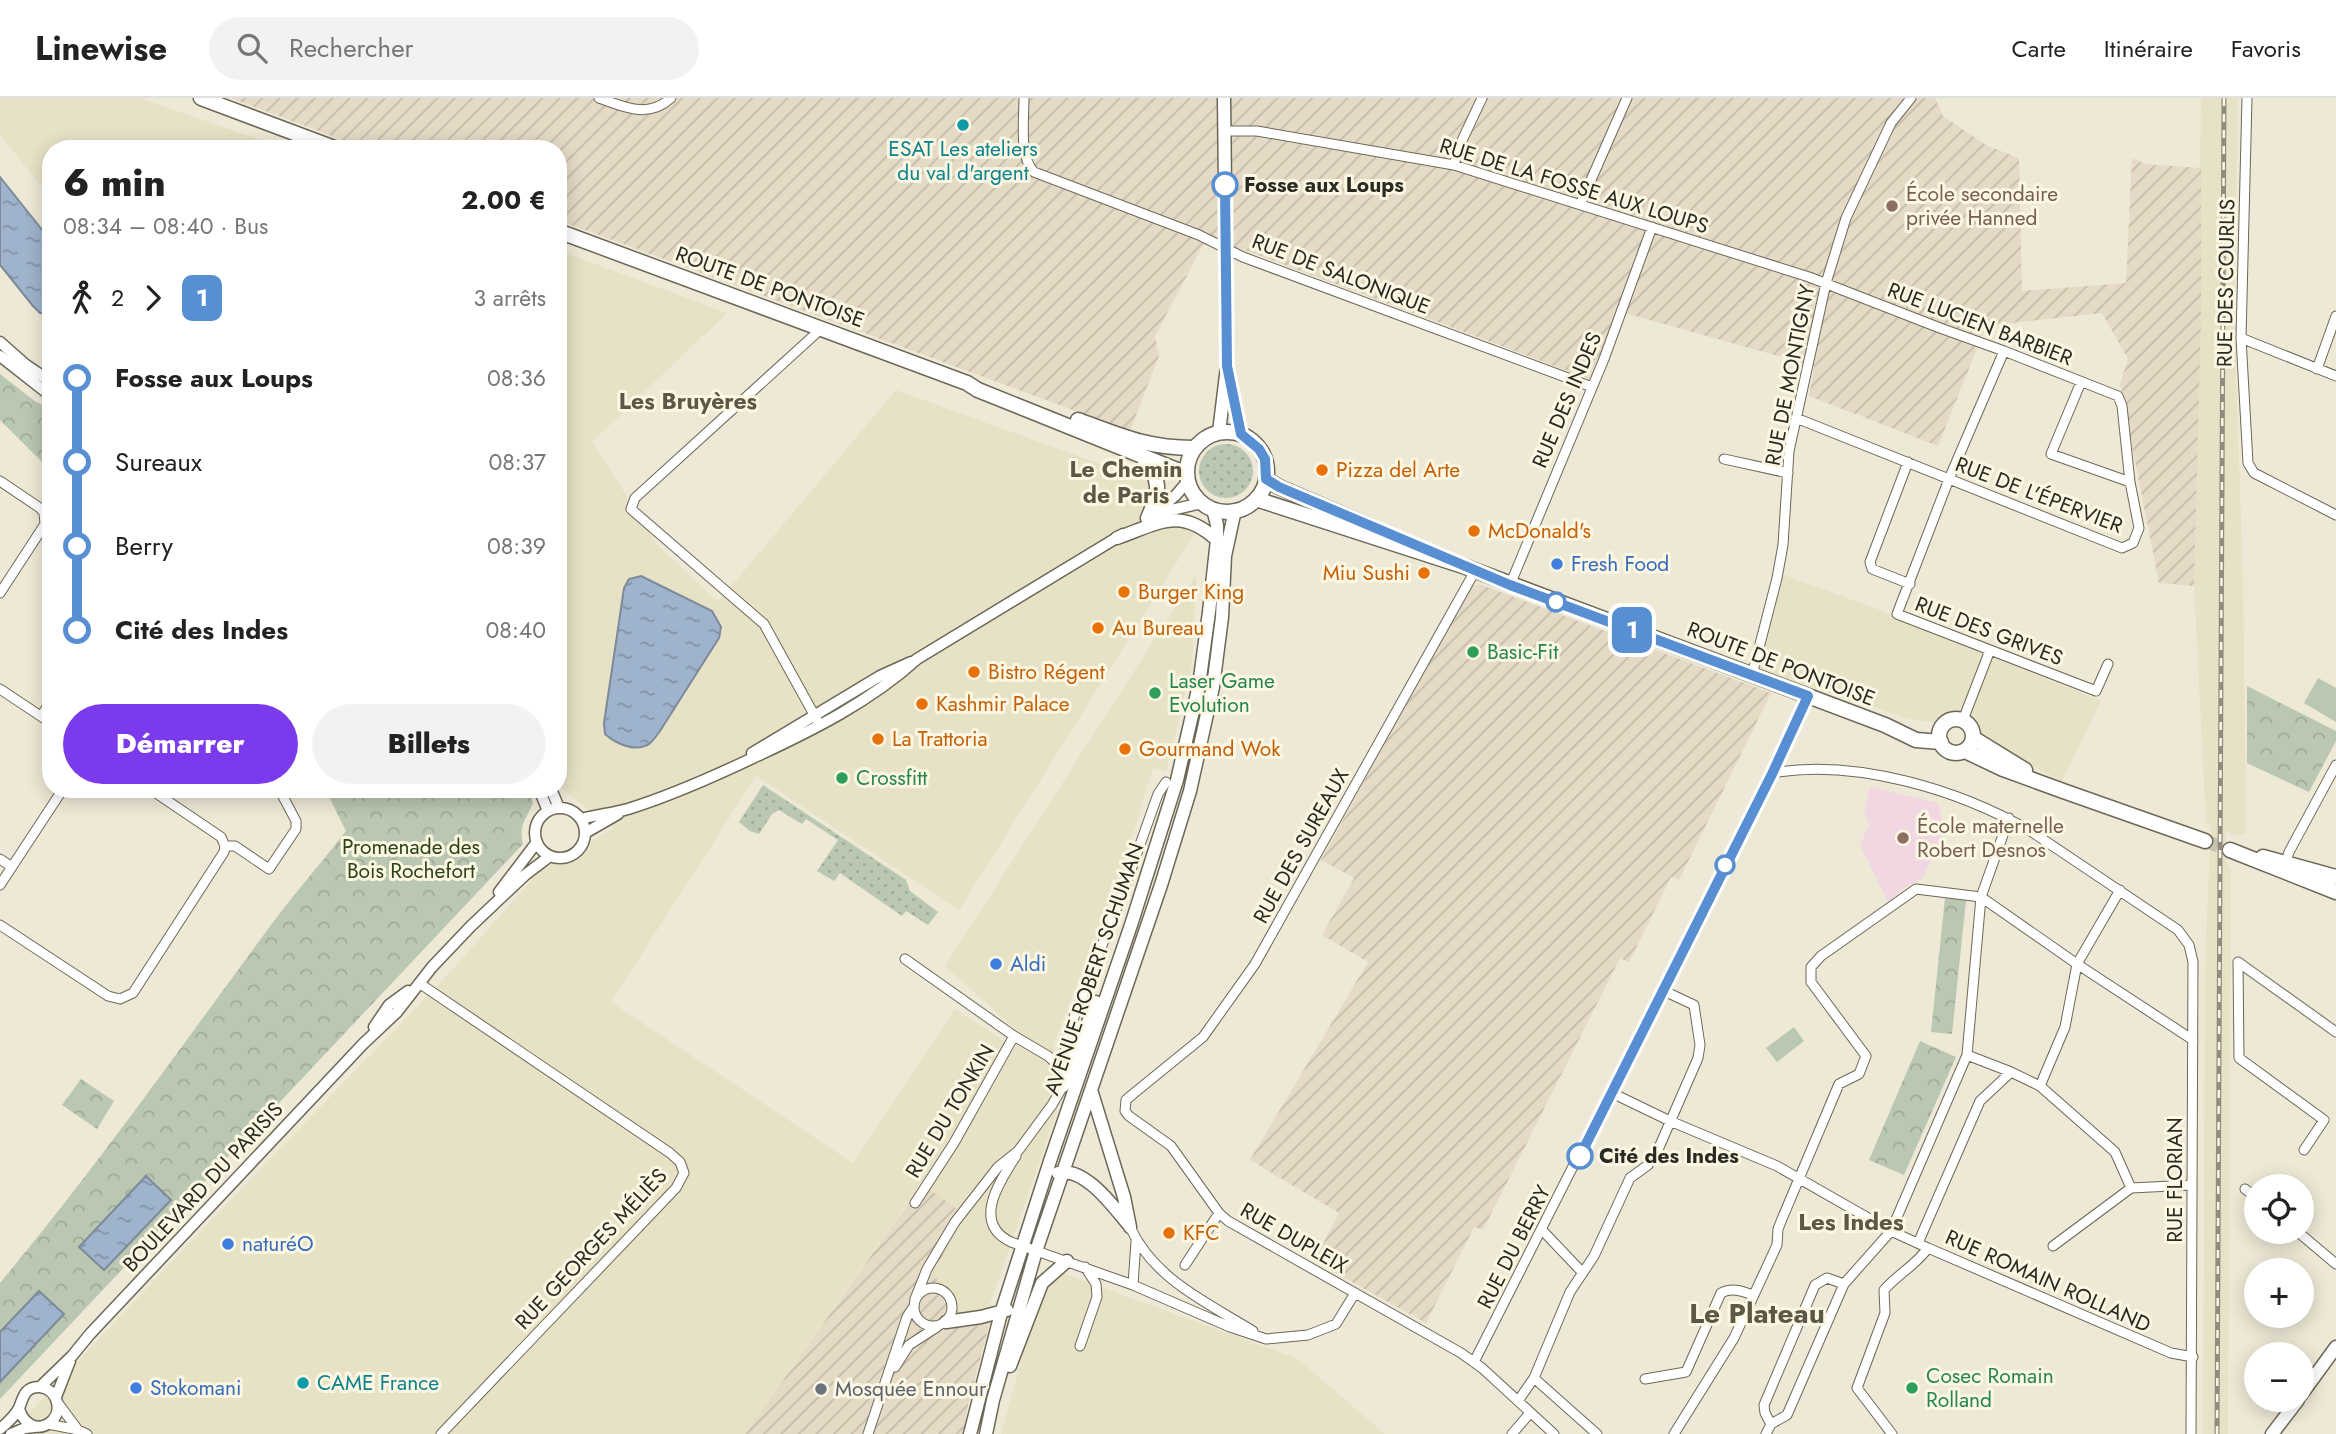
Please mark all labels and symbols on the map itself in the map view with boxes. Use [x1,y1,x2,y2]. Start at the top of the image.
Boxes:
marker: ESAT Les ateliers du val d'argent [955,117,971,133]
street label: RUE DE LA FOSSE AUX LOUPS [1436,131,1712,241]
place label: ESAT Les ateliers du val d'argent [888,134,1038,188]
place label: Fosse aux Loups [1244,170,1404,200]
marker: Fosse aux Loups [1212,172,1238,198]
place label: École secondaire privée Hanned [1906,179,2058,233]
marker: École secondaire privée Hanned [1884,198,1900,214]
street label: RUE DES COURLIS [2210,199,2242,367]
street label: RUE DE SALONIQUE [1248,226,1434,322]
street label: ROUTE DE PONTOISE [671,239,869,335]
street label: RUE LUCIEN BARBIER [1883,275,2077,373]
street label: RUE DE MONTIGNY [1758,282,1822,468]
street label: RUE DES INDES [1525,327,1609,473]
district label: Les Bruyères [619,384,757,418]
street label: RUE DE L'ÉPERVIER [1951,449,2127,541]
district label: Le Chemin de Paris [1069,452,1183,512]
place label: Pizza del Arte [1336,455,1460,485]
marker: Pizza del Arte [1314,462,1330,478]
place label: McDonald's [1488,516,1591,546]
marker: McDonald's [1466,523,1482,539]
place label: Fresh Food [1571,549,1669,579]
marker: Fresh Food [1549,556,1565,572]
place label: Miu Sushi [1323,558,1410,588]
marker: Miu Sushi [1416,565,1432,581]
place label: Burger King [1138,577,1244,607]
marker: Burger King [1116,584,1132,600]
street label: RUE DES GRIVES [1911,589,2067,673]
unlabelled marker [1546,592,1566,612]
line badge: 1 [1609,607,1655,653]
place label: Au Bureau [1112,613,1204,643]
street label: ROUTE DE PONTOISE [1683,614,1879,714]
marker: Au Bureau [1090,620,1106,636]
place label: Basic-Fit [1487,637,1558,667]
marker: Basic-Fit [1465,644,1481,660]
place label: Bistro Régent [988,657,1105,687]
marker: Bistro Régent [966,664,982,680]
place label: Laser Game Evolution [1169,666,1275,720]
marker: Laser Game Evolution [1147,685,1163,701]
place label: Kashmir Palace [936,689,1070,719]
marker: Kashmir Palace [914,696,930,712]
place label: La Trattoria [892,724,988,754]
marker: La Trattoria [870,731,886,747]
place label: Gourmand Wok [1139,734,1281,764]
marker: Gourmand Wok [1117,741,1133,757]
place label: Crossfitt [856,763,927,793]
street label: RUE DES SUREAUX [1246,763,1356,929]
marker: Crossfitt [834,770,850,786]
place label: École maternelle Robert Desnos [1917,811,2064,865]
marker: École maternelle Robert Desnos [1895,830,1911,846]
park label: Promenade des Bois Rochefort [342,832,480,886]
street label: AVENUE ROBERT SCHUMAN [1037,839,1151,1099]
unlabelled marker [1715,855,1735,875]
place label: Aldi [1010,949,1046,979]
marker: Aldi [988,956,1004,972]
street label: RUE DU TONKIN [898,1038,1002,1184]
street label: BOULEVARD DU PARISIS [116,1095,290,1279]
street label: RUE FLORIAN [2160,1117,2190,1243]
place label: Cité des Indes [1599,1141,1739,1171]
marker: Cité des Indes [1567,1143,1593,1169]
street label: RUE GEORGES MÉLIÈS [508,1162,674,1336]
street label: RUE DU BERRY [1470,1180,1558,1314]
street label: RUE DUPLEIX [1235,1195,1354,1281]
district label: Les Indes [1798,1204,1904,1239]
place label: KFC [1183,1218,1220,1248]
street label: RUE ROMAIN ROLLAND [1940,1222,2156,1340]
marker: KFC [1161,1225,1177,1241]
place label: naturéO [242,1229,313,1259]
marker: naturéO [220,1236,236,1252]
district label: Le Plateau [1689,1293,1825,1334]
place label: Cosec Romain Rolland [1926,1361,2054,1415]
place label: CAME France [317,1368,439,1398]
place label: Stokomani [150,1373,241,1403]
place label: Mosquée Ennour [835,1374,987,1404]
marker: CAME France [295,1375,311,1391]
marker: Stokomani [128,1380,144,1396]
marker: Cosec Romain Rolland [1904,1380,1920,1396]
marker: Mosquée Ennour [813,1381,829,1397]

